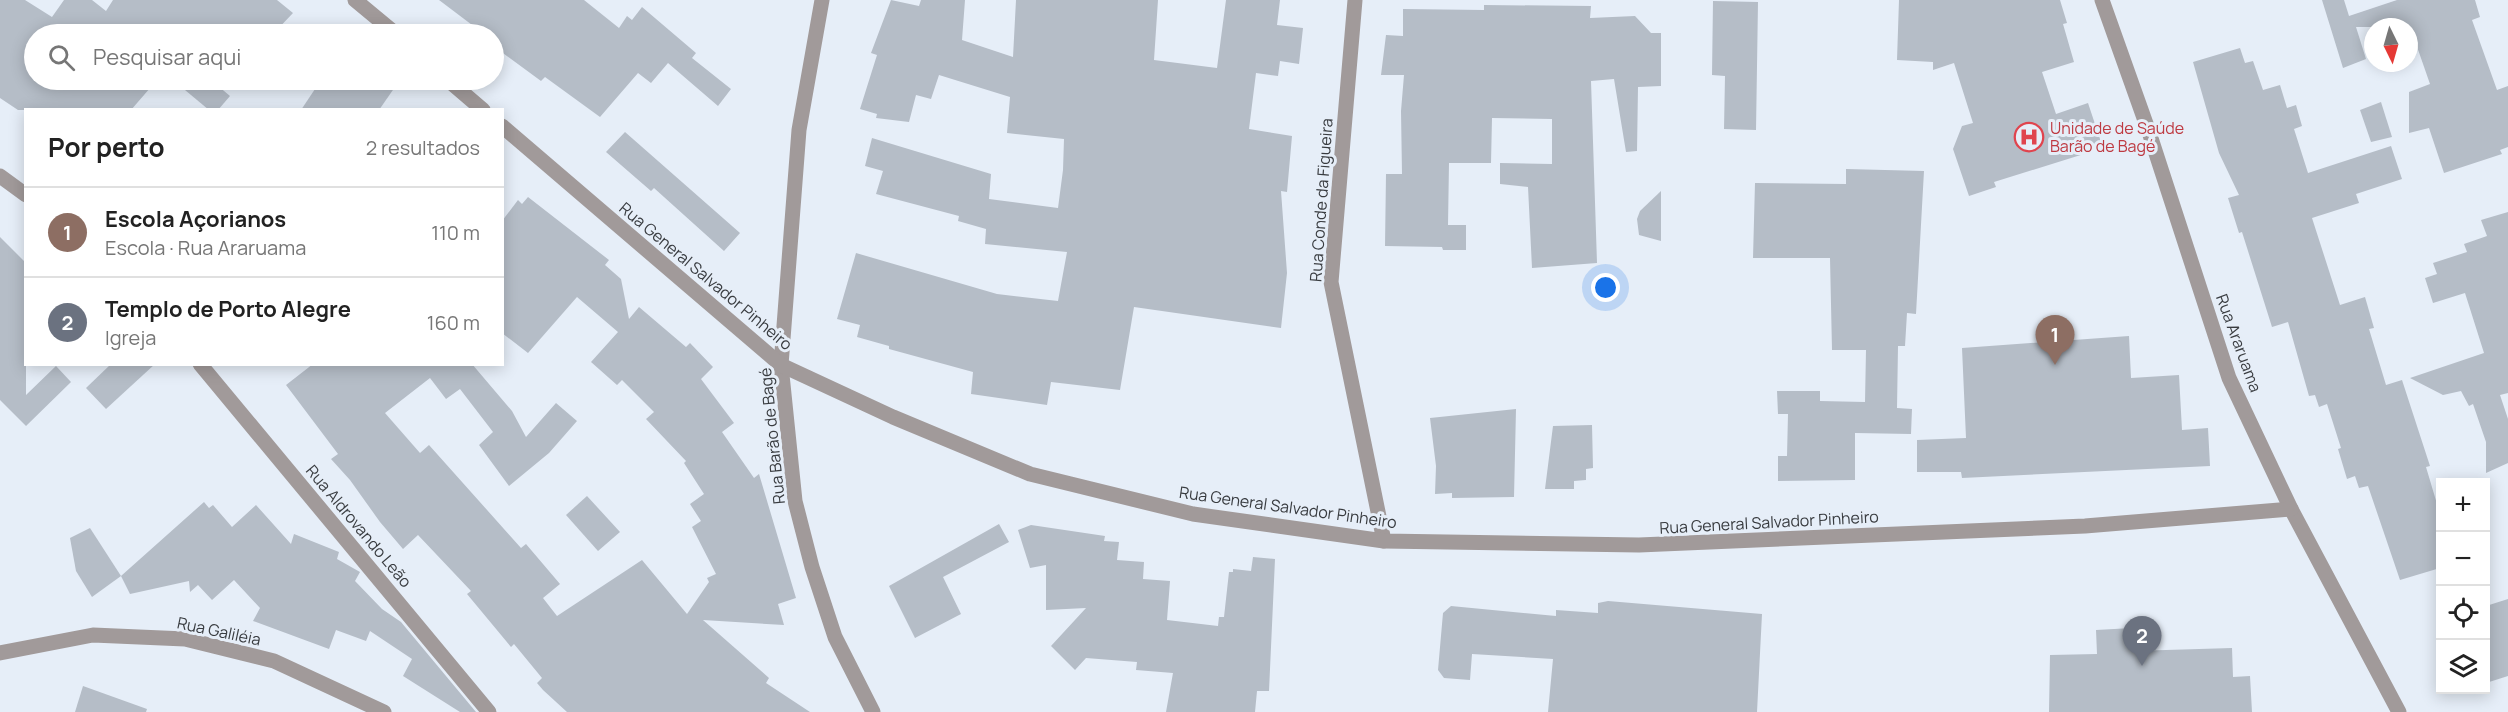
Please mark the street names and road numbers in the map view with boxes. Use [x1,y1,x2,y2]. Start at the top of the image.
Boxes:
street label: Rua Conde da Figueira [1304,118,1338,282]
street label: Rua General Salvador Pinheiro [615,197,797,355]
street label: Rua Araruama [2211,291,2267,395]
street label: Rua Barão de Bagé [754,367,790,505]
street label: Rua Aldrovando Leão [301,460,417,592]
street label: Rua General Salvador Pinheiro [1178,481,1398,533]
street label: Rua General Salvador Pinheiro [1659,505,1879,539]
street label: Rua Galiléia [175,611,263,651]

